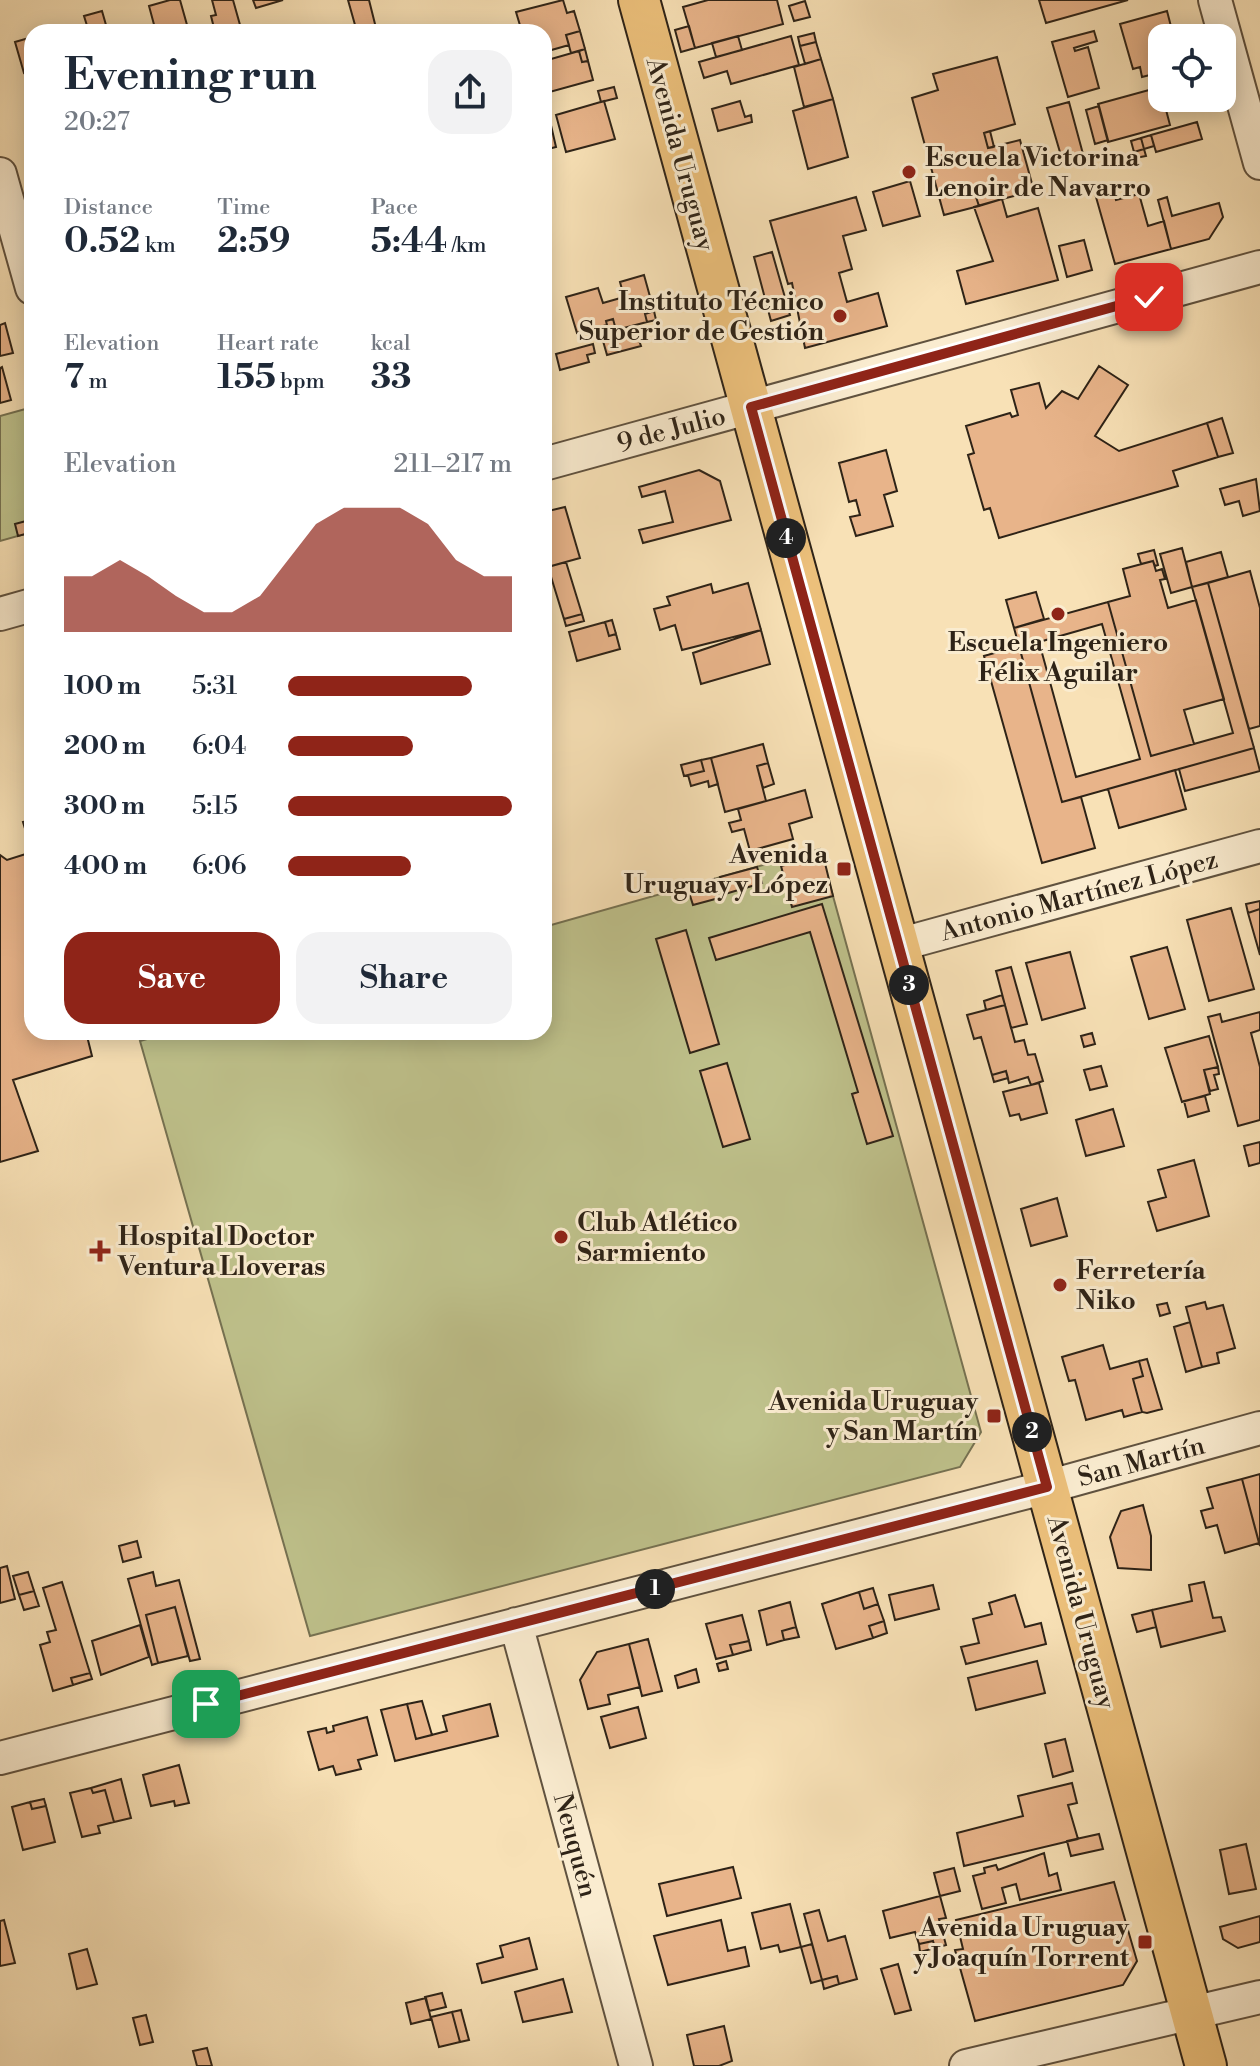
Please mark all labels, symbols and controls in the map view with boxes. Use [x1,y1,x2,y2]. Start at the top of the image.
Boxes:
map controls [1148,24,1236,112]
button: locate [1148,24,1236,112]
text: Evening run [64,48,317,103]
button: share [428,50,512,134]
street label: Avenida Uruguay [639,53,721,255]
text: 20:27 [64,106,130,138]
place label: Escuela Victorina Lenoir de Navarro [925,142,1151,204]
marker: Escuela Victorina Lenoir de Navarro [900,163,918,181]
text: Distance [64,194,153,221]
text: Time [217,194,270,221]
text: Pace [371,194,418,221]
text: 0.52 [64,221,140,263]
text: 2:59 [217,221,290,263]
text: 5:44 [371,221,447,263]
text: km [140,232,176,259]
text: /km [447,232,487,259]
pin [1115,263,1183,331]
icon: check [1127,275,1171,319]
place label: Instituto Técnico Superior de Gestión [579,286,824,348]
marker: Instituto Técnico Superior de Gestión [831,307,849,325]
text: Elevation [64,330,159,357]
text: Heart rate [217,330,319,357]
text: kcal [371,330,411,357]
text: 7 [64,357,84,399]
text: 155 [217,357,276,399]
text: 33 [371,357,412,399]
text: m [84,368,108,395]
text: bpm [276,368,325,395]
street label: 9 de Julio [613,400,729,460]
text: Elevation [64,448,177,480]
text: 211–217 m [393,448,512,480]
pin: 4 [766,518,806,558]
text: 4 [779,524,793,551]
marker: Escuela Ingeniero Félix Aguilar [1049,605,1067,623]
place label: Escuela Ingeniero Félix Aguilar [948,627,1168,689]
text: 100 m [64,670,141,702]
text: 5:31 [192,670,237,702]
text: 200 m [64,730,146,762]
text: 6:04 [192,730,246,762]
text: 300 m [64,790,145,822]
text: 5:15 [192,790,238,822]
place label: Avenida Uruguay y López [624,839,829,901]
street label: Antonio Martínez López [936,844,1221,949]
text: 400 m [64,850,147,882]
text: 6:06 [192,850,247,882]
marker: Avenida Uruguay y López [835,860,853,878]
button: Save [64,932,280,1024]
button: Share [296,932,512,1024]
pin: 3 [889,965,929,1005]
text: 3 [902,971,916,998]
place label: Club Atlético Sarmiento [577,1207,738,1269]
place label: Hospital Doctor Ventura Lloveras [117,1221,325,1283]
marker: Club Atlético Sarmiento [552,1228,570,1246]
marker: Hospital Doctor Ventura Lloveras [89,1240,111,1262]
place label: Ferretería Niko [1076,1255,1207,1317]
marker: Ferretería Niko [1051,1276,1069,1294]
place label: Avenida Uruguay y San Martín [767,1386,979,1448]
marker: Avenida Uruguay y San Martín [985,1407,1003,1425]
pin: 2 [1012,1412,1052,1452]
text: 2 [1025,1418,1039,1445]
street label: San Martín [1074,1430,1208,1494]
street label: Avenida Uruguay [1040,1511,1122,1713]
pin: 1 [635,1569,675,1609]
text: 1 [650,1575,660,1602]
pin [172,1670,240,1738]
icon: arrive [184,1682,228,1726]
street label: Neuquén [546,1790,604,1901]
place label: Avenida Uruguay y Joaquín Torrent [913,1912,1130,1974]
marker: Avenida Uruguay y Joaquín Torrent [1136,1933,1154,1951]

